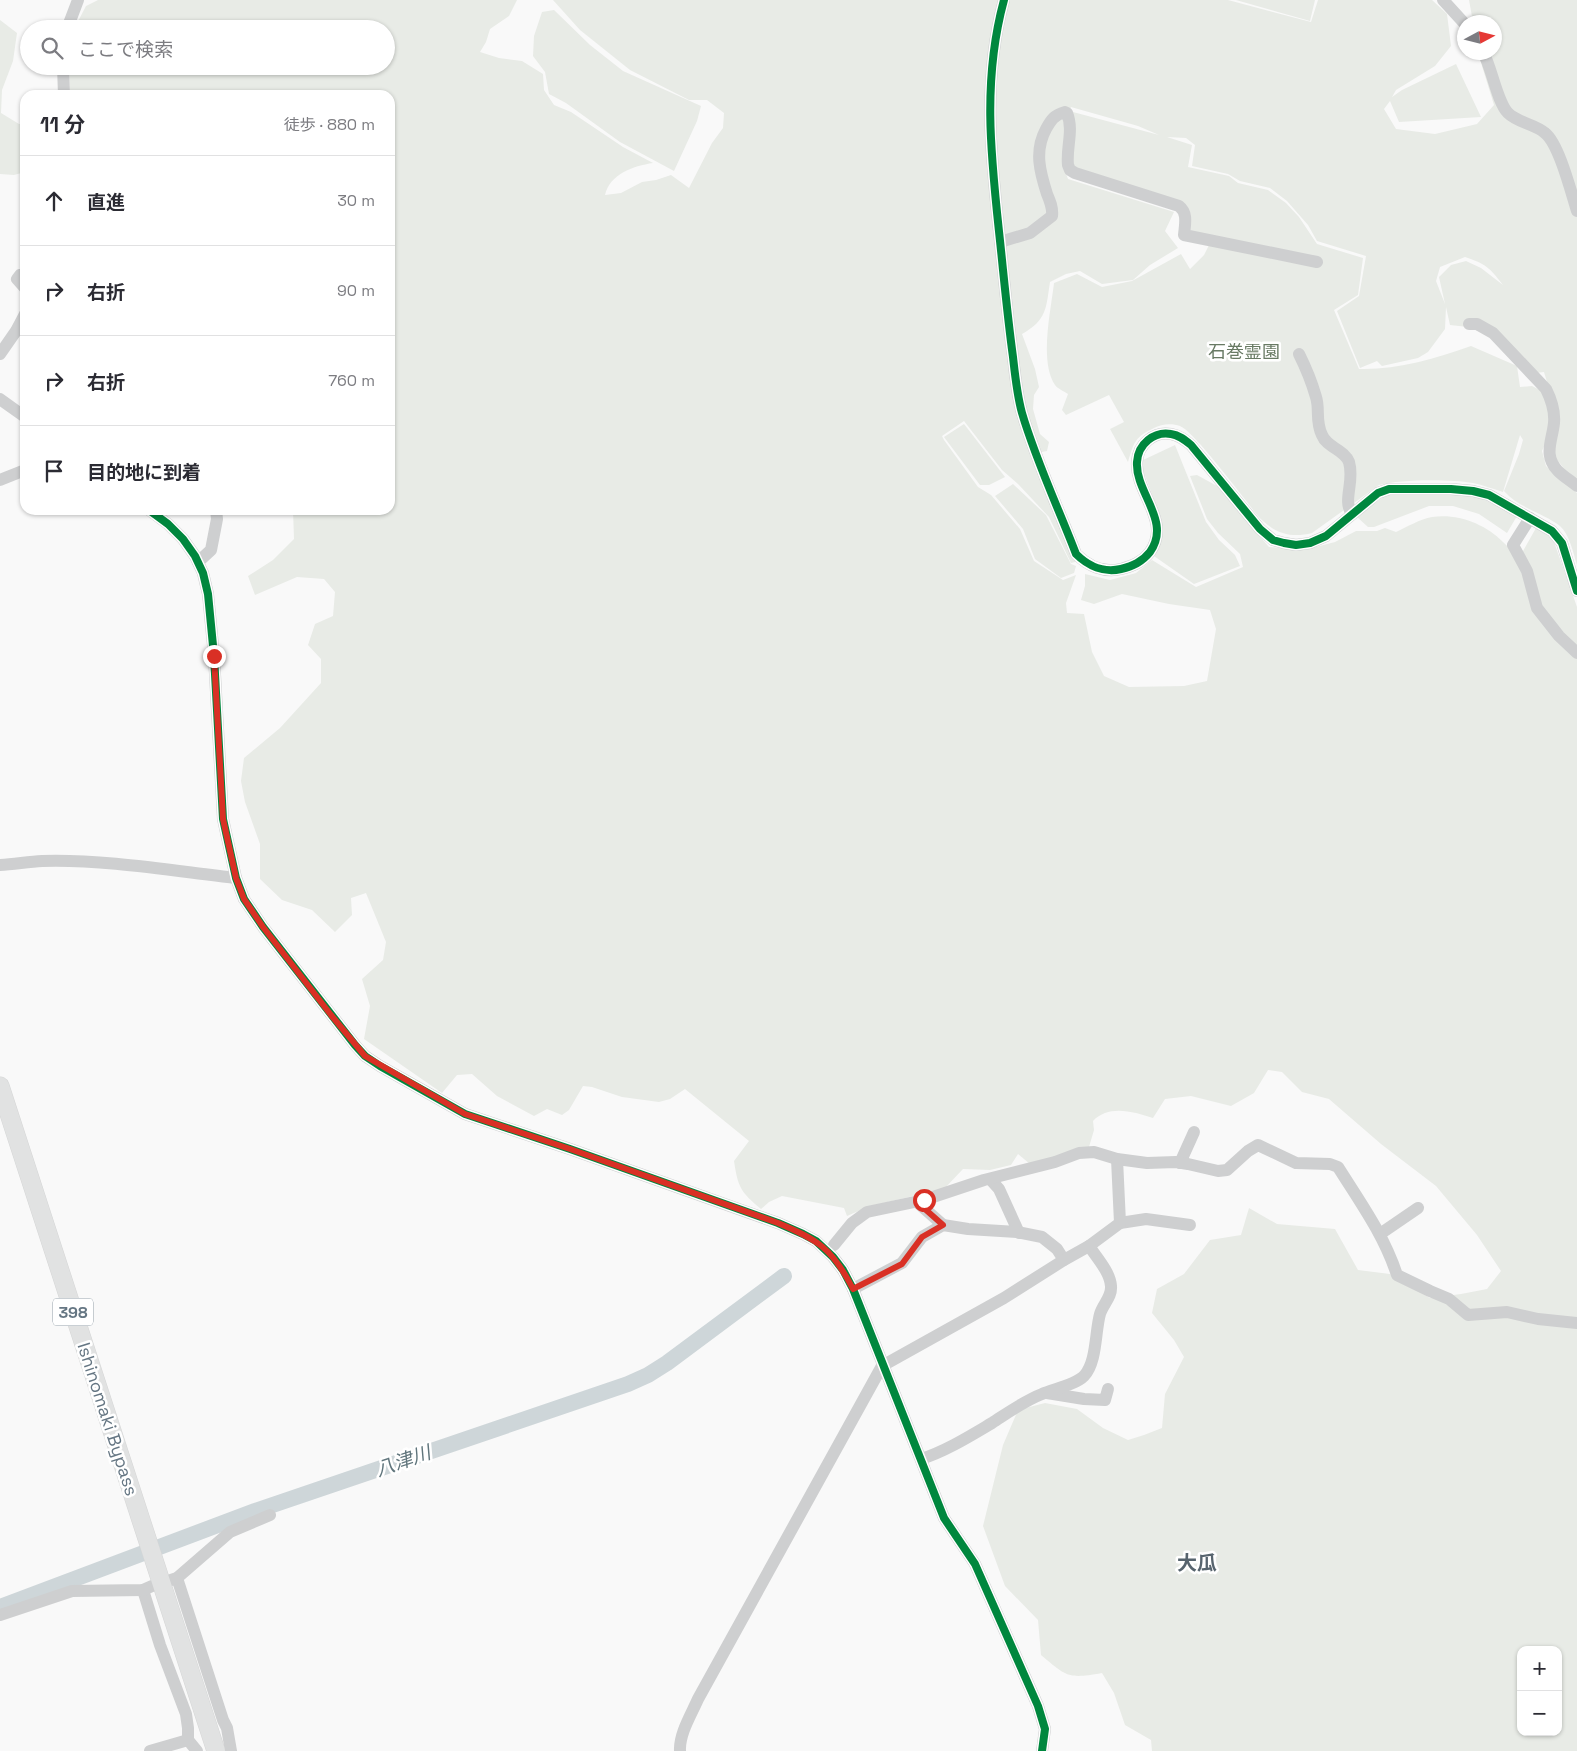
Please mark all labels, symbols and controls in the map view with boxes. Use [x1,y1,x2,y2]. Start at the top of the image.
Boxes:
north arrow [1457,15,1502,60]
search box [20,20,395,75]
icon: search [38,34,66,62]
text: ここで検索 [78,37,173,62]
text: 11 分 [40,111,85,138]
text: 徒歩 · 880 m [284,114,375,135]
icon: ahead [40,187,68,215]
text: 直進 [87,190,125,215]
text: 30 m [337,190,375,211]
icon: right [40,277,68,305]
text: 右折 [87,280,125,305]
text: 90 m [337,280,375,301]
park label: 石巻霊園 [1208,340,1280,363]
icon: right [40,367,68,395]
text: 右折 [87,370,125,395]
text: 760 m [328,370,375,391]
icon: arrive [40,457,68,485]
text: 目的地に到着 [87,460,201,485]
route end [203,645,226,668]
route start [913,1189,936,1212]
road number: 398 [53,1298,93,1325]
street label: Ishinomaki Bypass [72,1339,144,1499]
water label: 八津川 [372,1439,436,1482]
district label: 大瓜 [1177,1550,1217,1576]
map controls [1517,1646,1562,1736]
button: + [1517,1646,1562,1691]
button: − [1517,1691,1562,1736]

